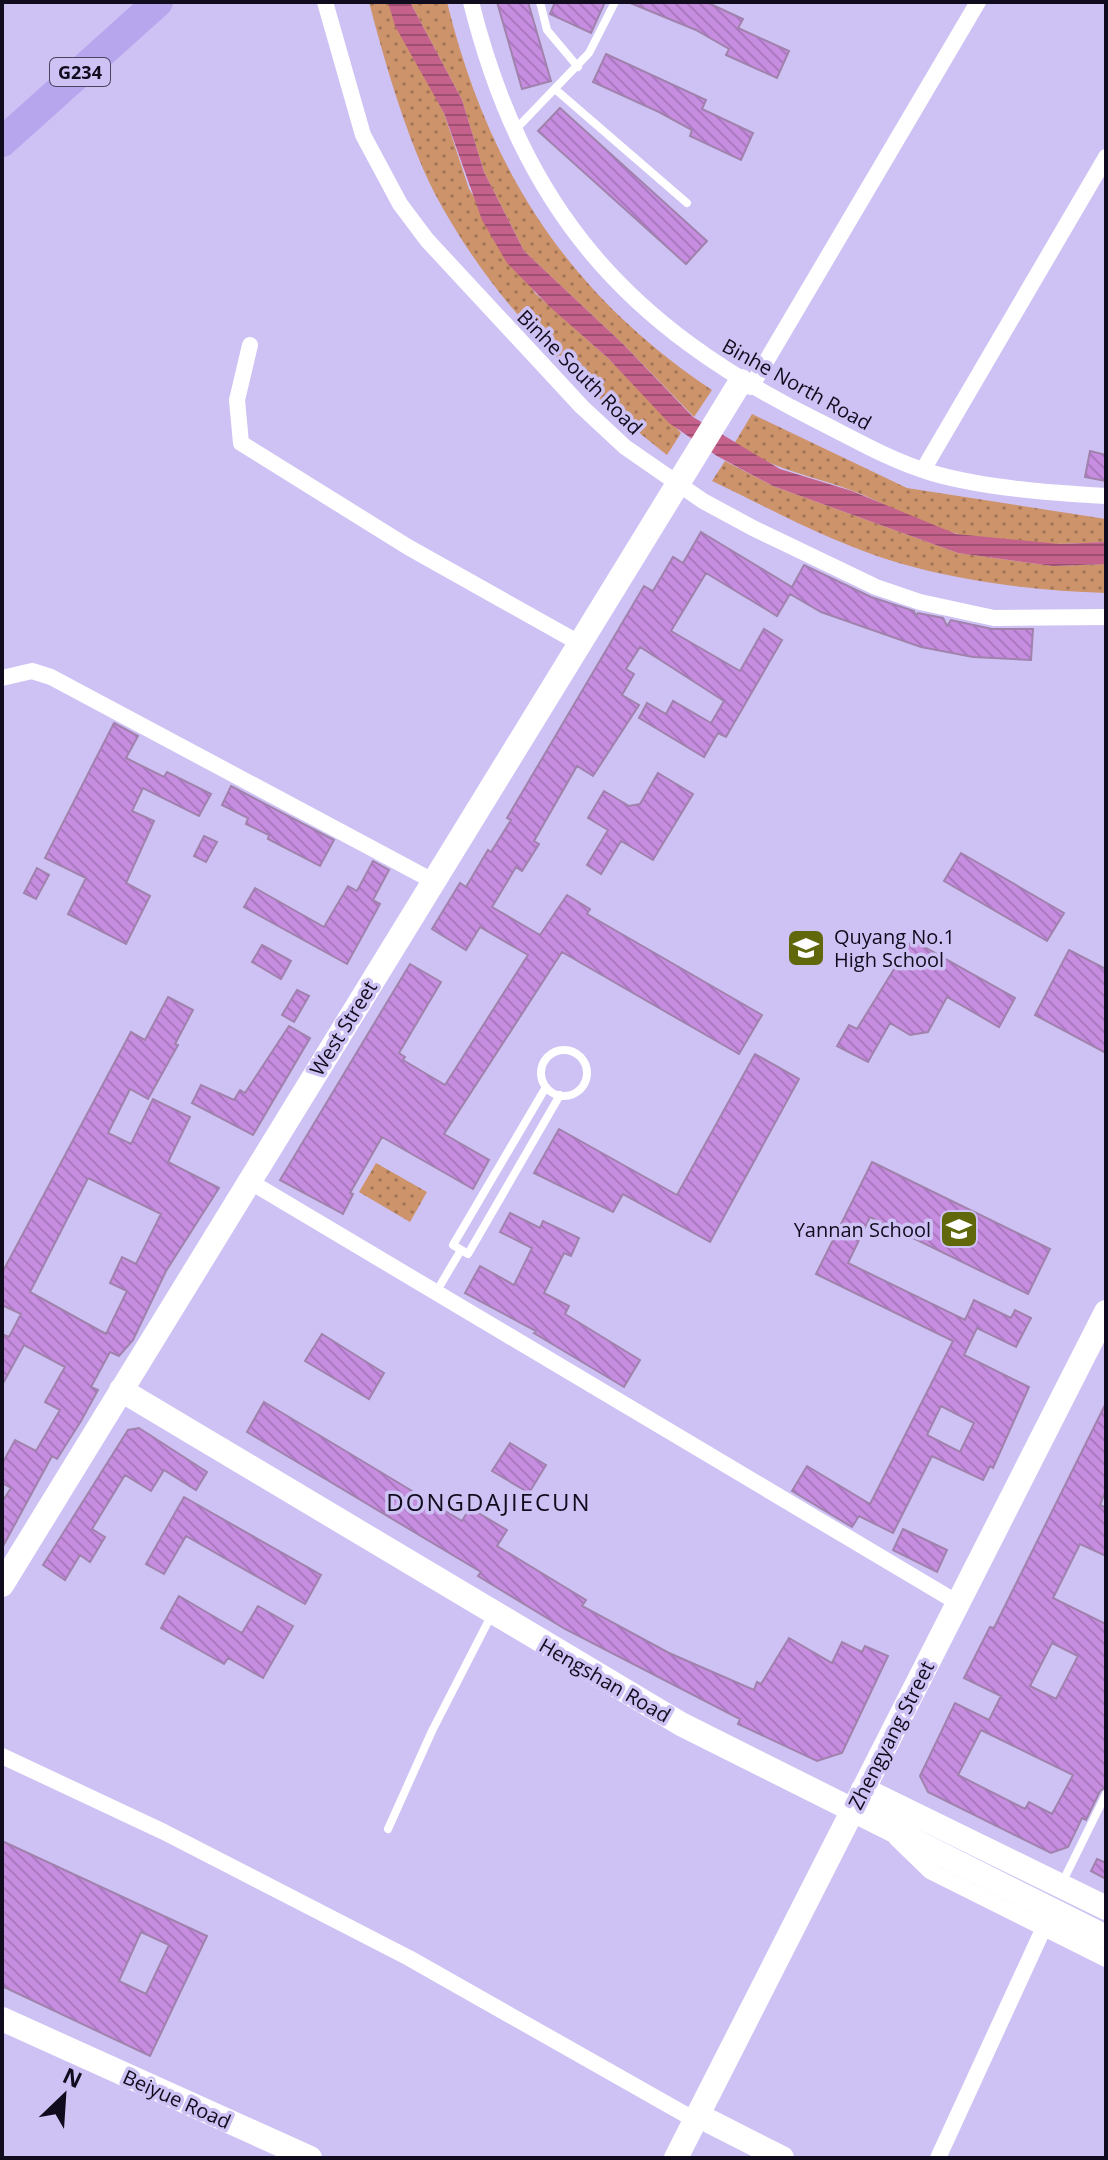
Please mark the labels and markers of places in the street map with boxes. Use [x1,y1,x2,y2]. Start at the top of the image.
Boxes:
place label: Quyang No.1 High School [834,923,955,973]
school or university icon: Quyang No.1 High School [785,927,827,969]
school or university icon: Yannan School [938,1208,980,1250]
place label: Yannan School [794,1216,931,1243]

